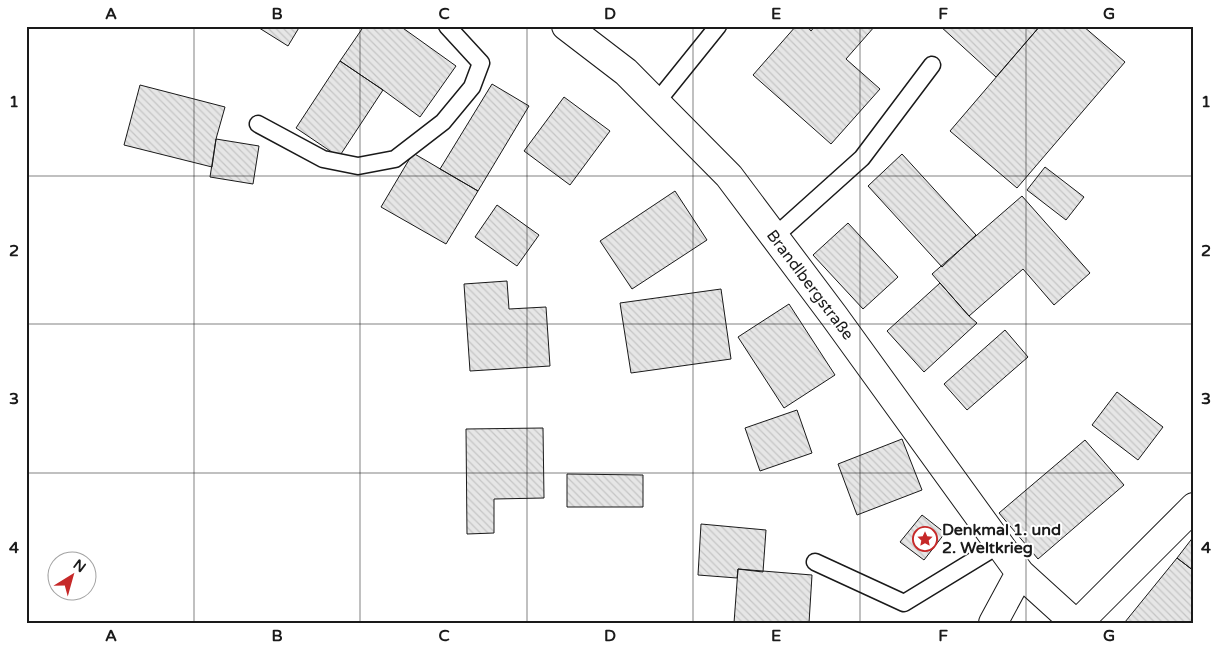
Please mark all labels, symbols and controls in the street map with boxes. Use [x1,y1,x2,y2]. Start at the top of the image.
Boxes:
text: A [105,4,117,24]
text: B [271,4,283,24]
text: C [438,4,450,24]
text: D [604,4,616,24]
text: E [771,4,781,24]
text: F [938,4,948,24]
text: G [1103,4,1115,24]
text: 1 [9,92,19,112]
text: 1 [1201,92,1211,112]
street label: Brandlbergstraße [762,226,858,344]
text: 2 [9,241,19,261]
text: 2 [1201,241,1211,261]
text: 3 [9,389,19,409]
text: 3 [1201,389,1211,409]
place label: Denkmal 1. und 2. Weltkrieg [942,520,1061,558]
place icon: Denkmal 1. und 2. Weltkrieg [912,526,938,552]
text: 4 [9,538,19,558]
text: 4 [1201,538,1211,558]
north arrow [48,552,98,602]
text: N [70,556,89,576]
text: A [105,626,117,646]
text: B [271,626,283,646]
text: C [438,626,450,646]
text: D [604,626,616,646]
text: E [771,626,781,646]
text: F [938,626,948,646]
text: G [1103,626,1115,646]

